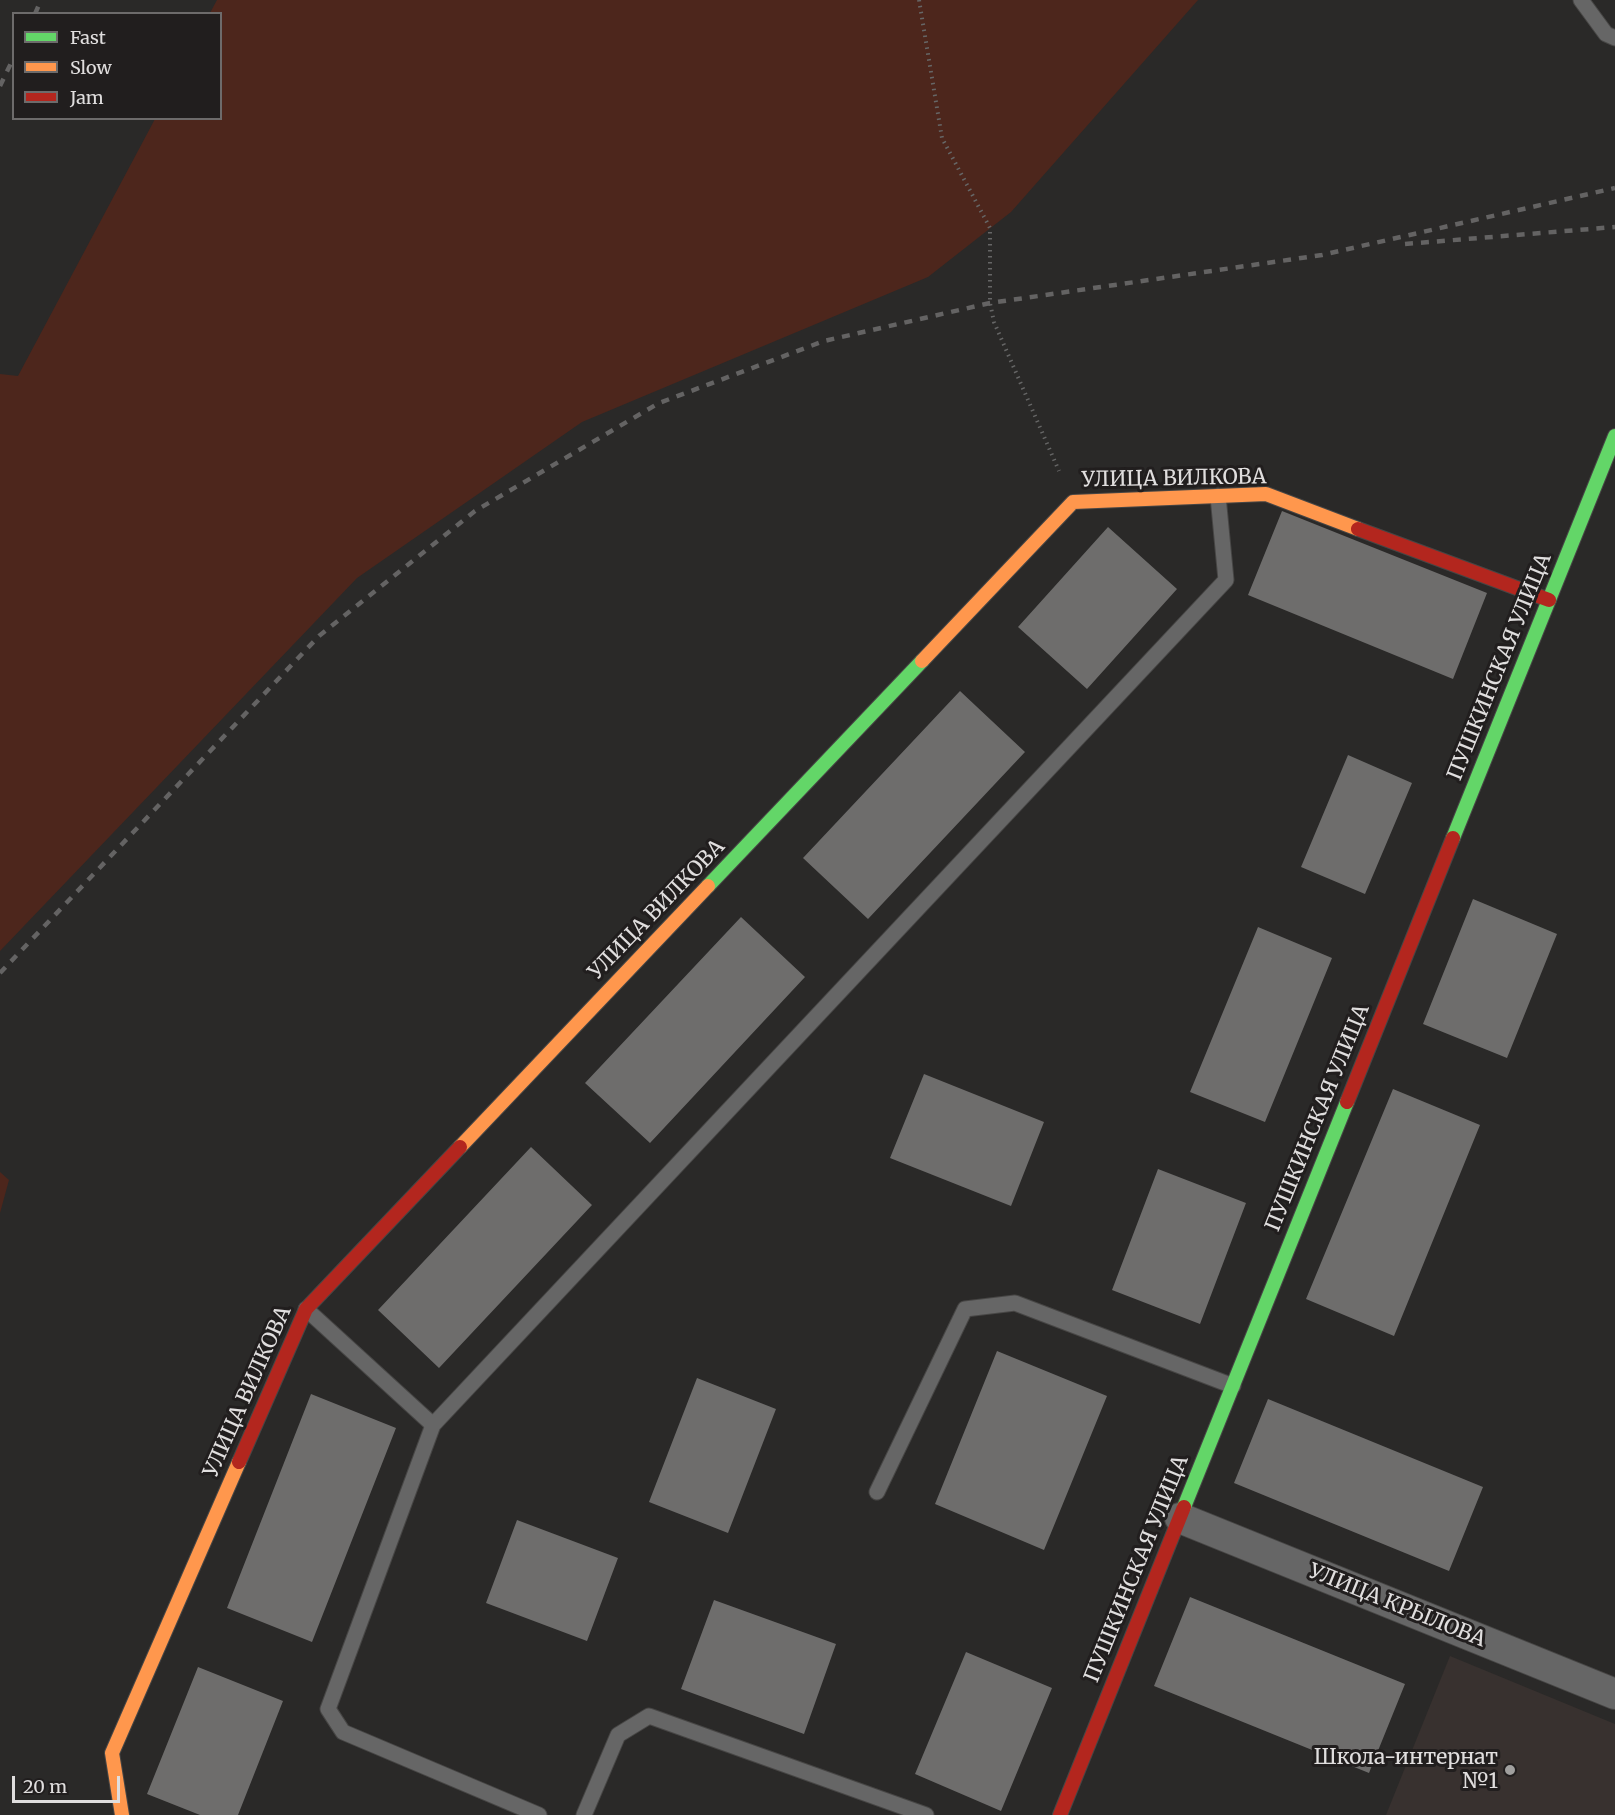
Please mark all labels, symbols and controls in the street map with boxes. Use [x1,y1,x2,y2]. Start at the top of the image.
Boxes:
legend [12,12,222,120]
text: Fast [70,26,106,49]
text: Slow [70,56,112,79]
text: Jam [70,86,104,109]
street label: УЛИЦА ВИЛКОВА [1081,465,1267,493]
street label: ПУШКИНСКАЯ УЛИЦА [1443,550,1557,784]
street label: УЛИЦА ВИЛКОВА [584,835,730,985]
street label: ПУШКИНСКАЯ УЛИЦА [1261,1001,1375,1235]
street label: УЛИЦА ВИЛКОВА [199,1302,297,1482]
street label: ПУШКИНСКАЯ УЛИЦА [1080,1452,1194,1686]
street label: УЛИЦА КРЫЛОВА [1305,1559,1489,1653]
place label: Школа-интернат №1 [1314,1745,1498,1795]
marker: Школа-интернат №1 [1503,1763,1517,1777]
scale bar [15,1764,123,1802]
text: 20 m [23,1775,67,1798]

